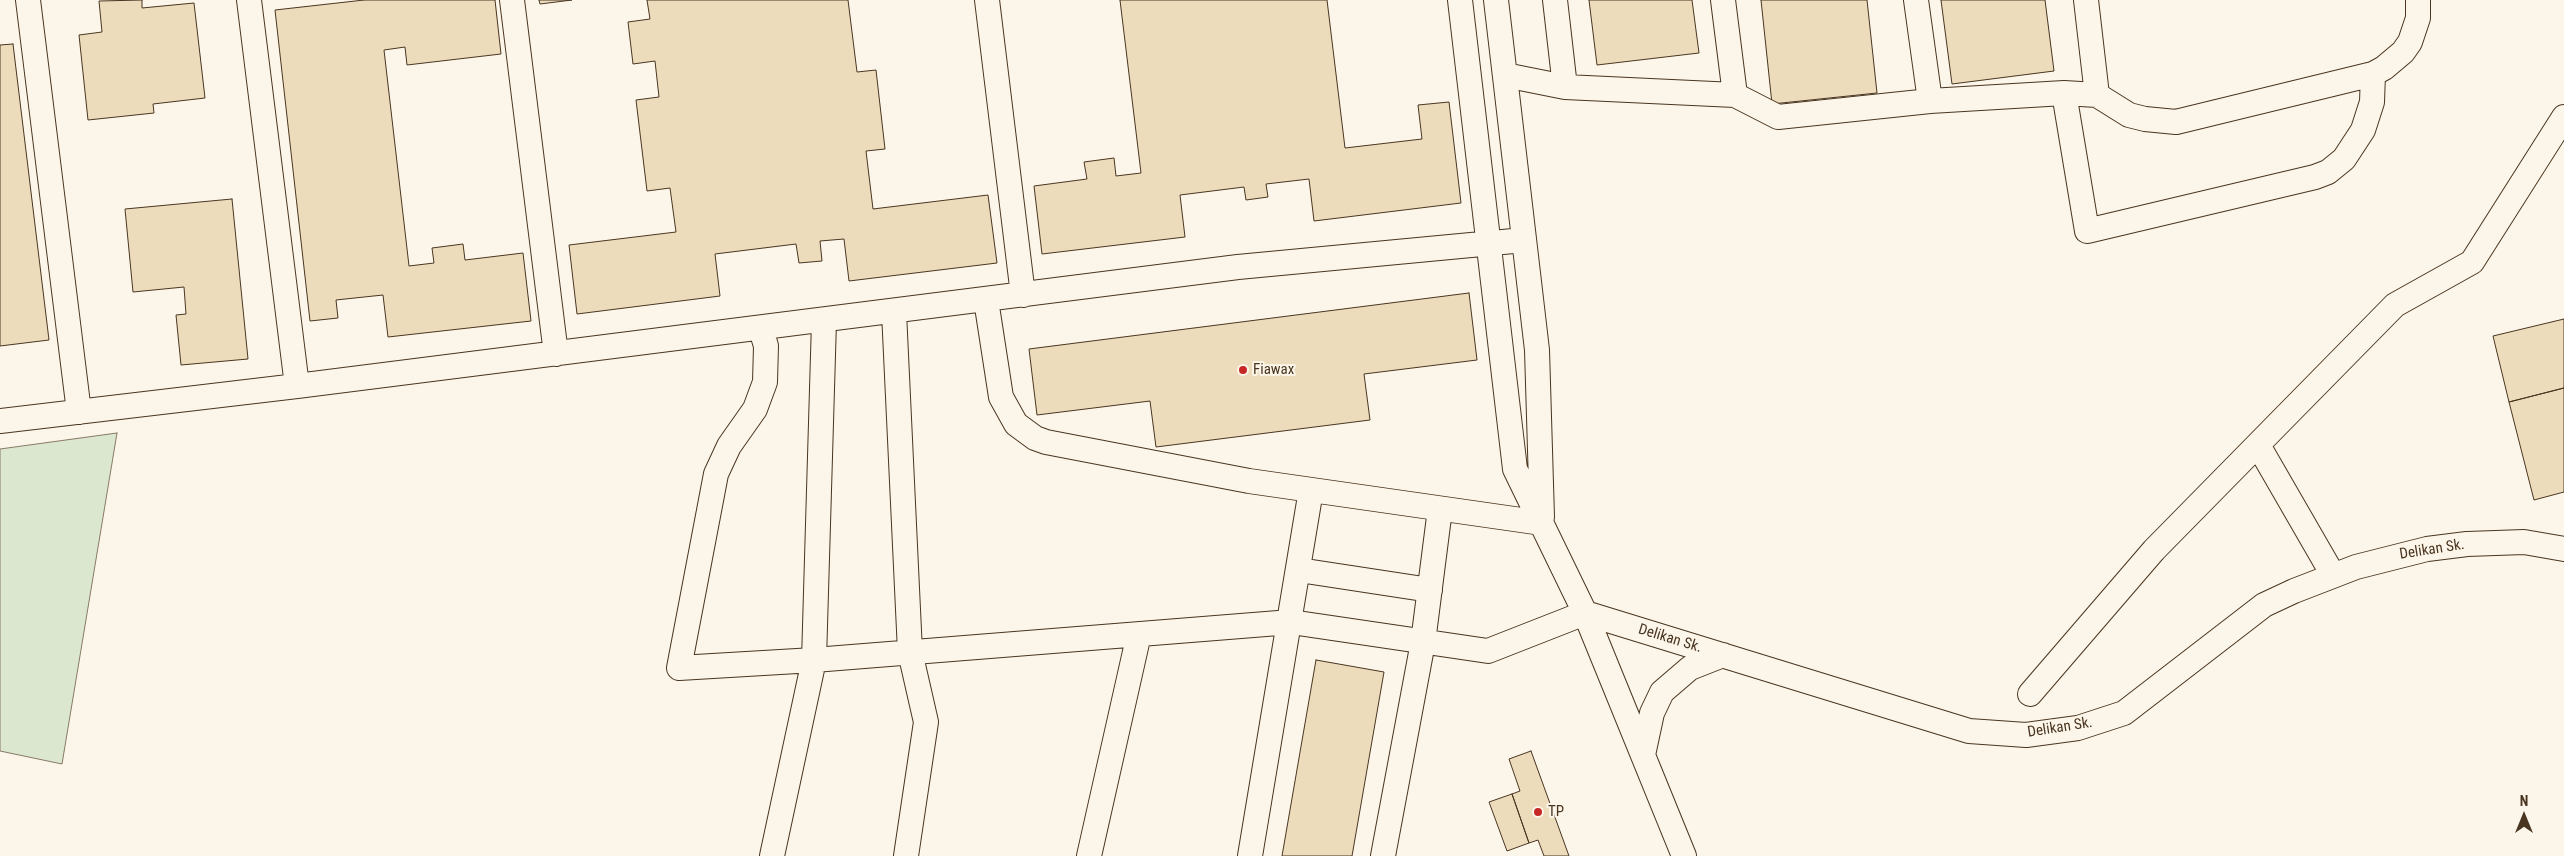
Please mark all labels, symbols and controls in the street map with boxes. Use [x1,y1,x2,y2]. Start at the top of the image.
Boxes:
place label: Fiawax [1253,361,1294,379]
marker: Fiawax [1237,364,1249,376]
street label: Delikan Sk. [2398,536,2466,564]
street label: Delikan Sk. [1636,621,1704,657]
street label: Delikan Sk. [2026,714,2094,742]
north arrow [2499,791,2549,841]
text: N [2520,793,2528,809]
place label: TP [1548,803,1564,821]
marker: TP [1532,806,1544,818]

